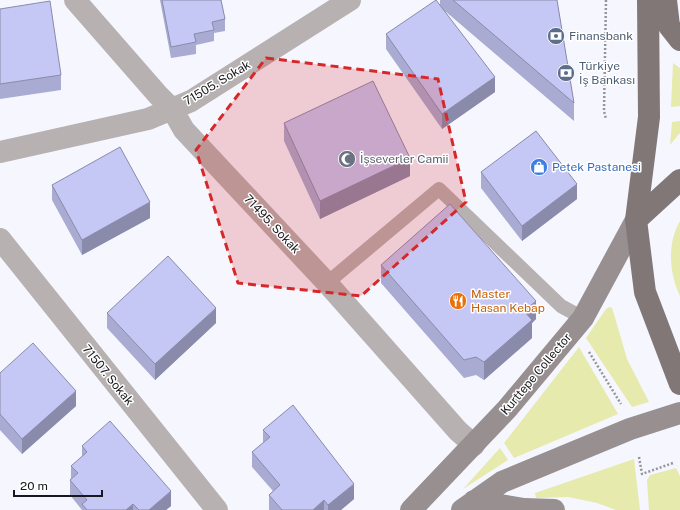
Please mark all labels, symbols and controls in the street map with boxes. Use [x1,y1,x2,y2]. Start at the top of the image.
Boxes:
bank icon: Finansbank [546,26,566,46]
place label: Finansbank [569,29,633,43]
street label: 71505. Sokak [181,57,253,108]
place label: Türkiye İş Bankası [579,59,635,87]
bank icon: Türkiye İş Bankası [556,63,576,83]
mosque icon: İşseverler Camii [337,149,357,169]
place label: İşseverler Camii [360,152,449,166]
shop icon: Petek Pastanesi [529,157,549,177]
place label: Petek Pastanesi [552,160,641,174]
street label: 71495. Sokak [241,192,303,257]
place label: Master Hasan Kebap [471,287,545,315]
restaurant icon: Master Hasan Kebap [448,291,468,311]
street label: Kurttepe Collector [498,330,574,418]
street label: 71507. Sokak [80,342,137,408]
scale bar [14,472,102,498]
text: 20 m [20,479,48,493]

